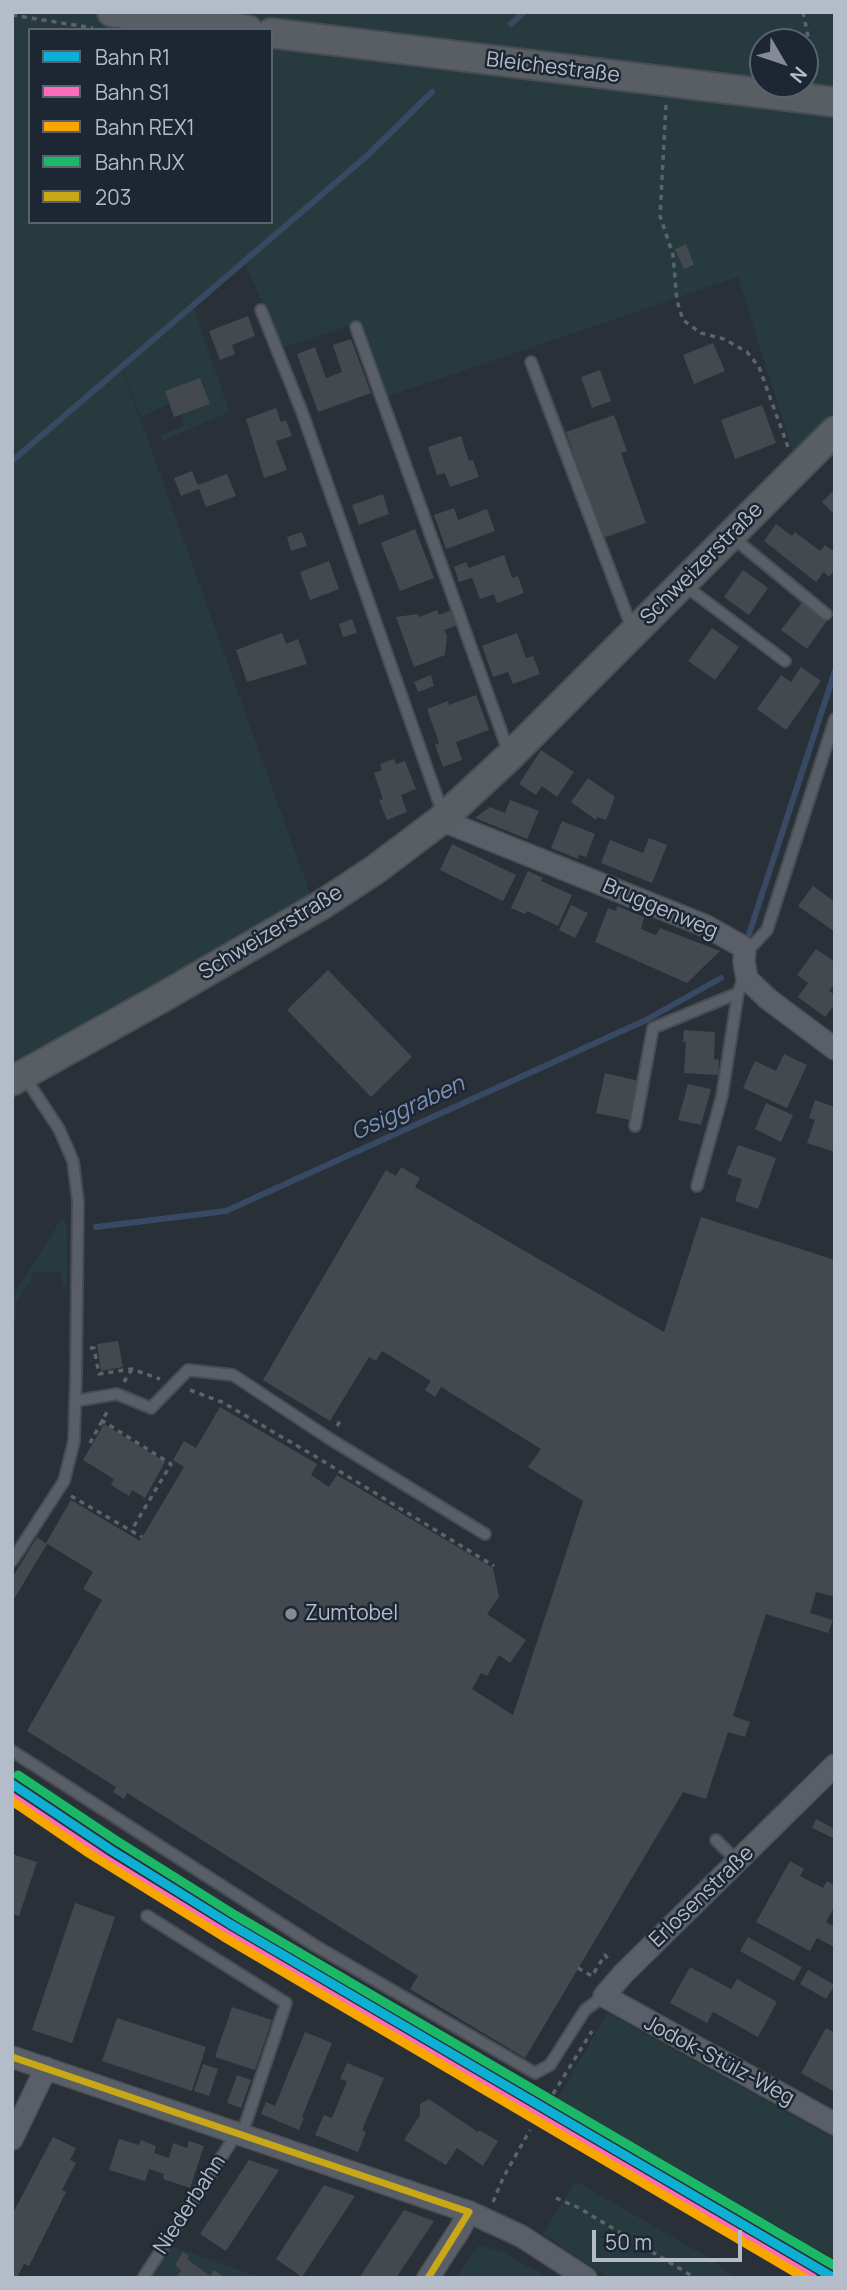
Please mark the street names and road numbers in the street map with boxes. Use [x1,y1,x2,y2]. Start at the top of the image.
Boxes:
street label: Bleichestraße [485,47,621,89]
street label: Schweizerstraße [636,498,768,630]
street label: Bruggenweg [599,873,721,945]
street label: Schweizerstraße [195,880,347,986]
street label: Erlosenstraße [645,1841,759,1953]
street label: Jodok-Stülz-Weg [640,2011,798,2111]
street label: Niederbahn [149,2151,231,2259]

